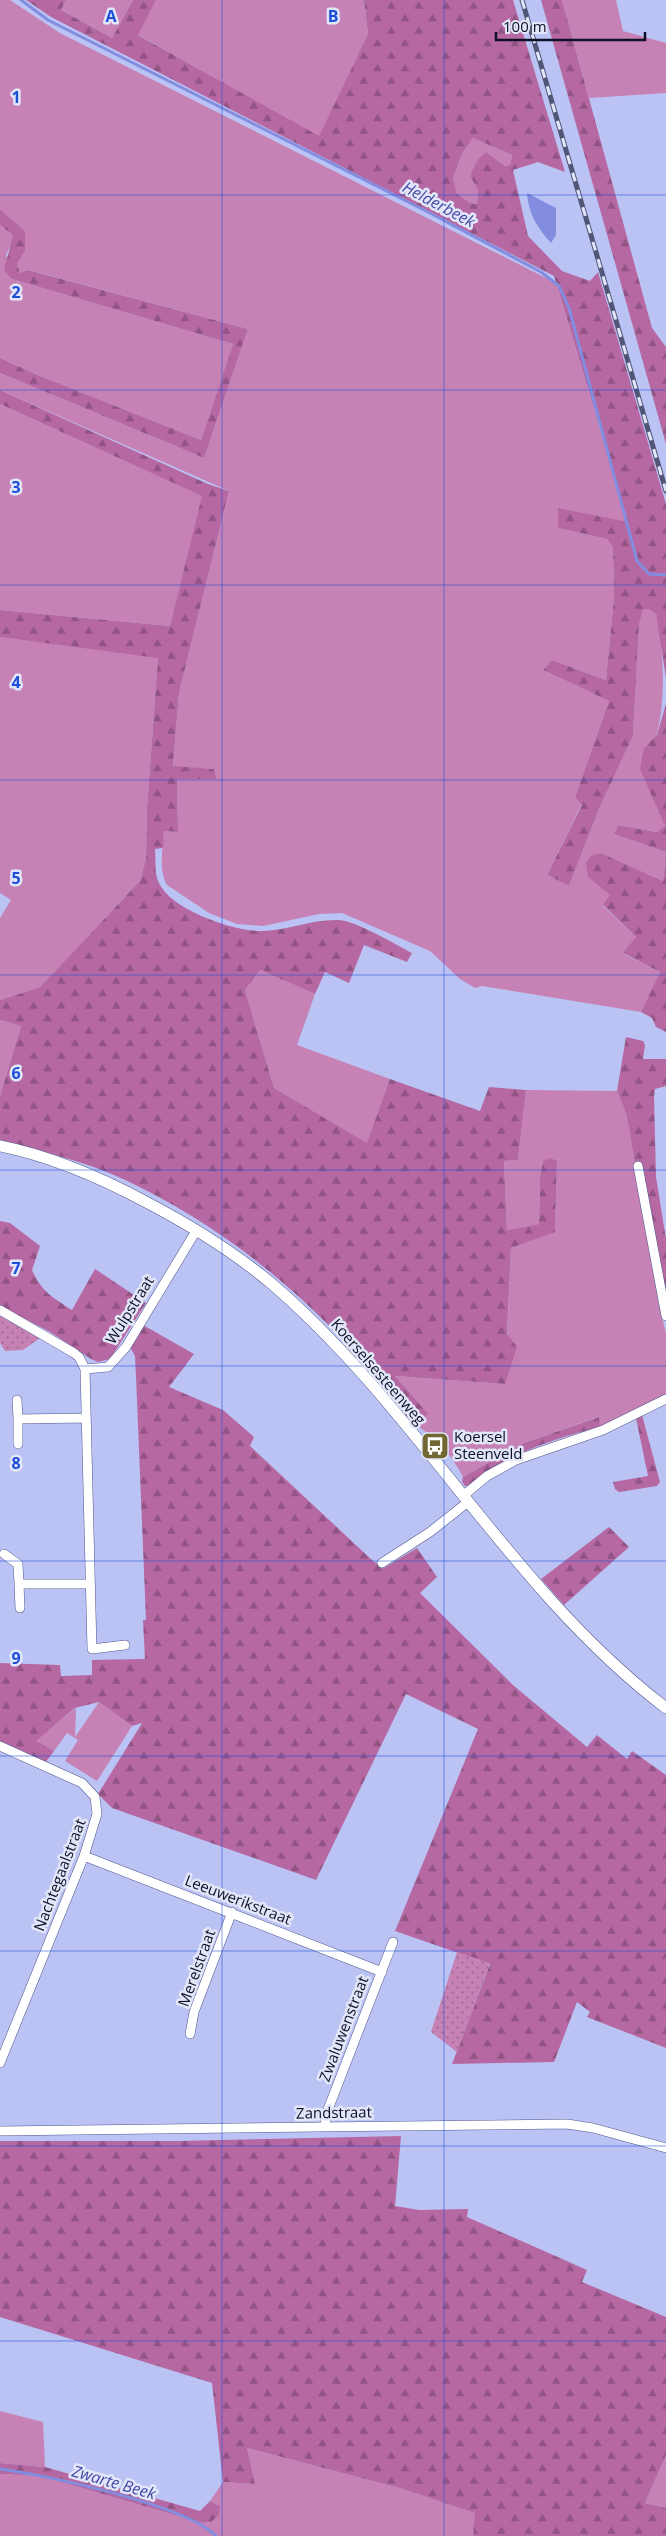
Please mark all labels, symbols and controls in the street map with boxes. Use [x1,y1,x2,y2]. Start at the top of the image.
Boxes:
text: A [105,5,117,27]
text: B [328,5,338,27]
scale bar [496,10,645,42]
text: 100 m [503,16,547,36]
text: 1 [11,86,21,108]
water label: Helderbeek [399,176,480,233]
text: 2 [11,281,21,303]
text: 3 [11,476,21,498]
text: 4 [11,671,21,693]
text: 5 [11,867,21,889]
text: 6 [11,1062,21,1084]
text: 7 [11,1257,21,1279]
street label: Wulpstraat [100,1272,158,1347]
street label: Koerselsesteenweg [327,1314,430,1429]
place label: Koersel Steenveld [454,1426,523,1463]
bus stop icon: Koersel Steenveld [420,1431,450,1461]
text: 8 [11,1452,21,1474]
text: 9 [11,1647,21,1669]
street label: Nachtegaalstraat [28,1815,90,1934]
street label: Leeuwerikstraat [182,1870,294,1929]
street label: Merelstraat [173,1926,219,2009]
street label: Zwaluwenstraat [314,1973,372,2084]
street label: Zandstraat [296,2101,372,2123]
water label: Zwarte Beek [69,2459,160,2505]

